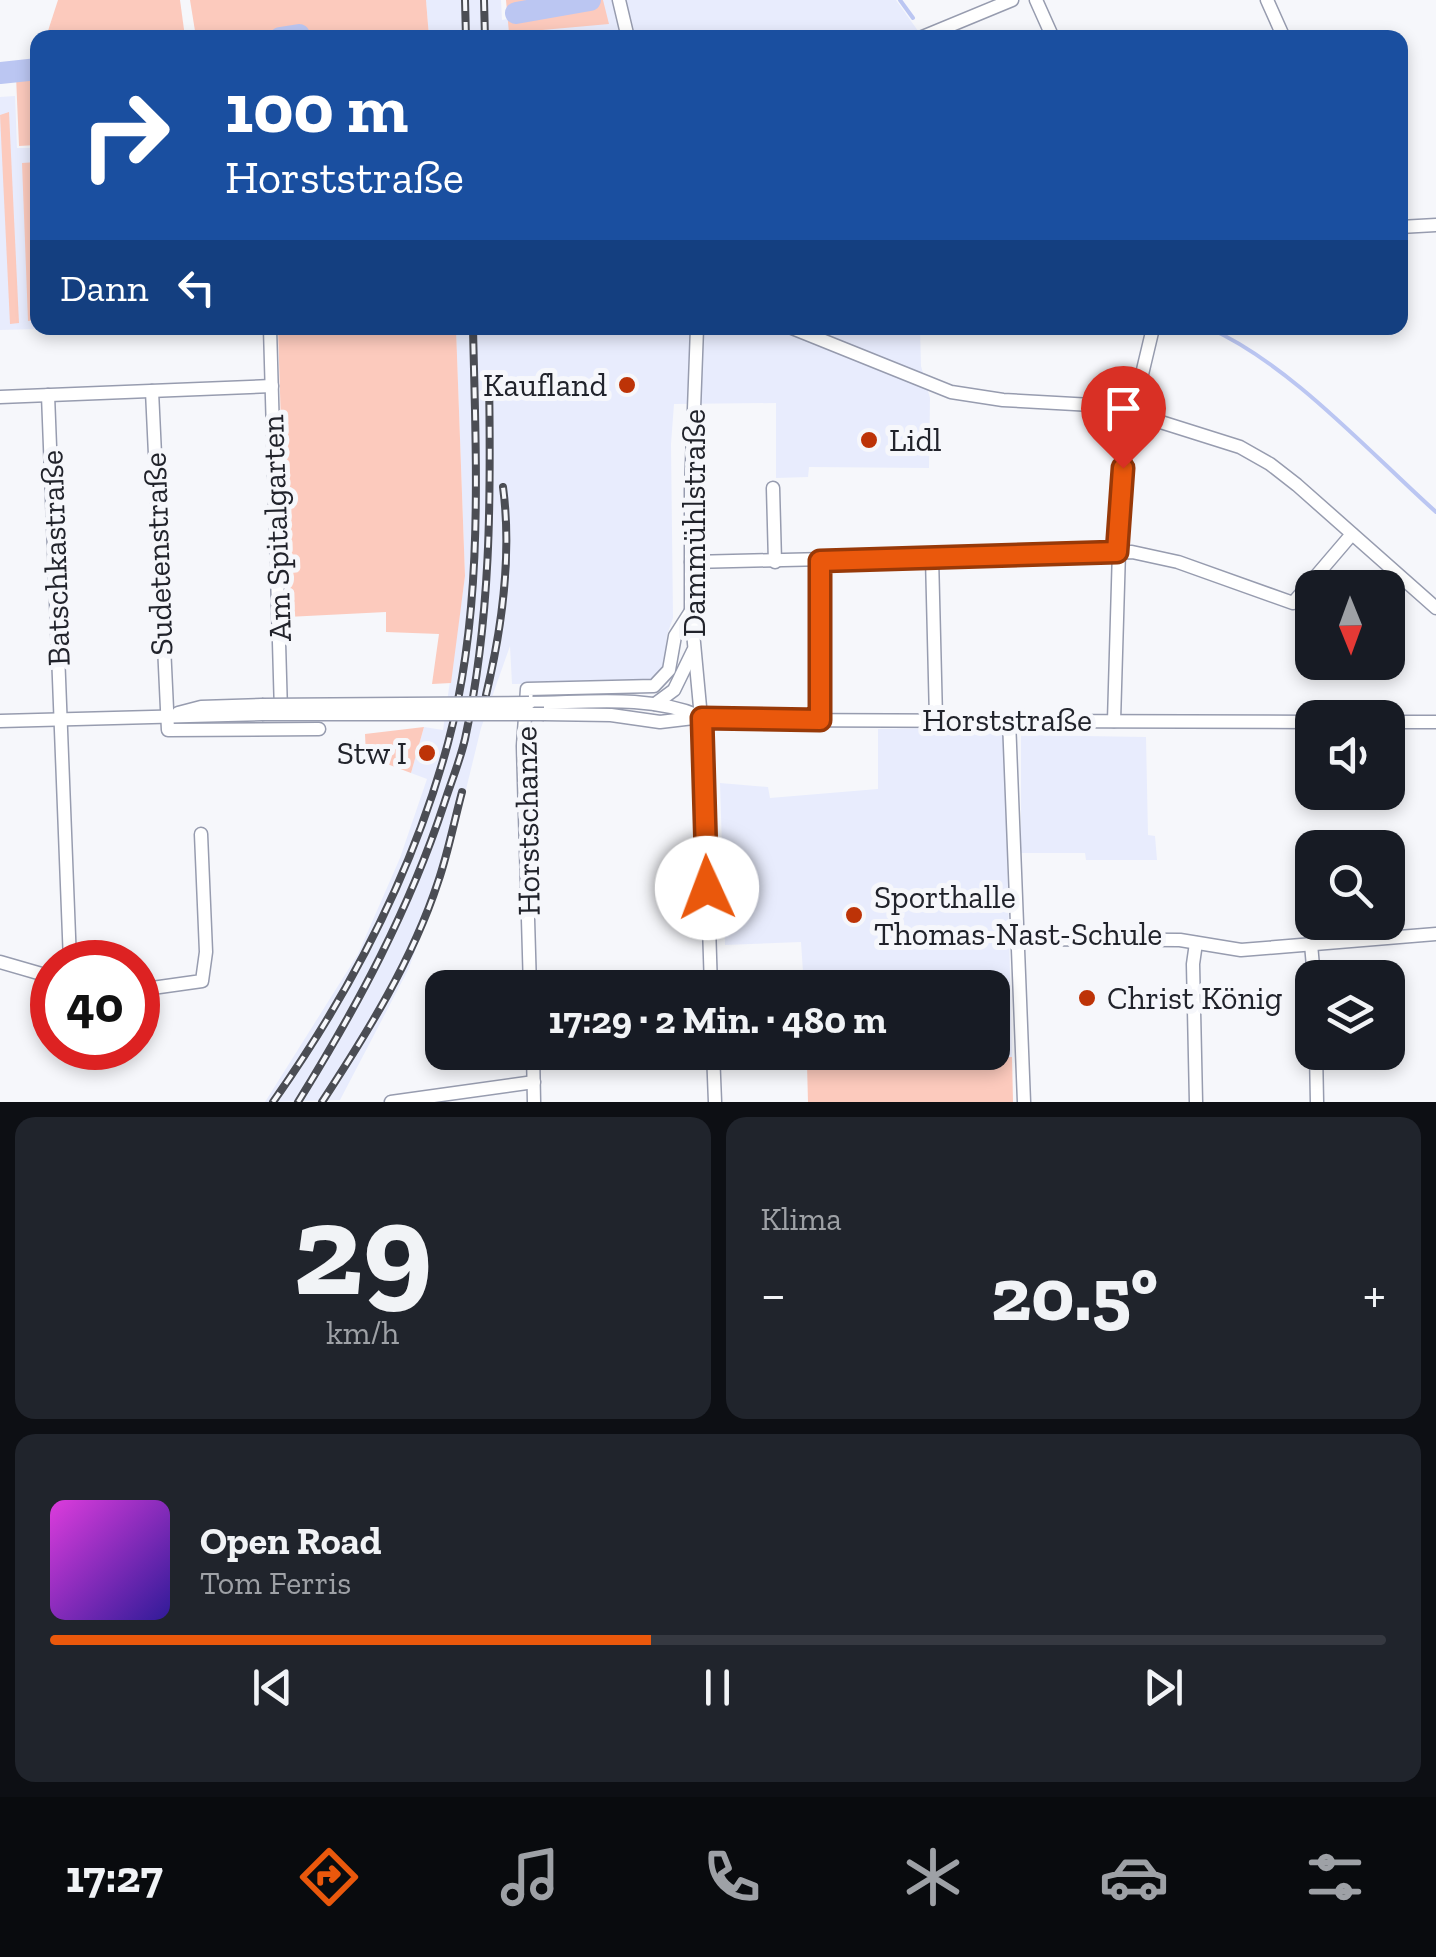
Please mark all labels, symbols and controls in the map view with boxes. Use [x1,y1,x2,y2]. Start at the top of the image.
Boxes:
text: 100 m [225,66,408,150]
icon: right [60,70,190,200]
text: Horststraße [225,151,464,205]
icon: left [169,260,224,315]
text: Dann [60,265,149,311]
place label: Kaufland [483,366,607,404]
pin [1081,366,1166,469]
marker: Kaufland [616,374,638,396]
icon: arrive [1096,381,1151,436]
street label: Dammühlstraße [675,409,713,637]
street label: Am Spitalgarten [253,413,299,642]
place label: Lidl [889,421,941,459]
marker: Lidl [858,429,880,451]
street label: Batschkastraße [32,449,78,667]
street label: Sudetenstraße [135,452,181,656]
north arrow [1295,570,1405,680]
map controls [1295,570,1405,1070]
button: sound [1295,700,1405,810]
street label: Horststraße [922,701,1092,739]
street label: Horstschanze [506,726,548,916]
place label: Stw I [337,734,407,772]
marker: Stw I [416,742,438,764]
button: search [1295,830,1405,940]
position arrow [655,836,759,940]
place label: Sporthalle Thomas-Nast-Schule [874,878,1162,953]
marker: Sporthalle Thomas-Nast-Schule [843,904,865,926]
speed limit sign: 40 [30,940,160,1070]
button: layers [1295,960,1405,1070]
place label: Christ König [1107,979,1282,1017]
marker: Christ König [1076,987,1098,1009]
text: 17:29 · 2 Min. · 480 m [549,997,886,1043]
text: 29 [293,1171,432,1327]
text: Klima [761,1200,842,1238]
text: 20.5° [991,1249,1158,1339]
text: − [761,1261,786,1327]
text: + [1363,1261,1386,1327]
text: km/h [326,1314,399,1352]
text: Open Road [200,1518,382,1564]
text: Tom Ferris [200,1564,351,1602]
icon: previous [245,1660,300,1715]
icon: pause [690,1660,745,1715]
icon: next [1136,1660,1191,1715]
icon: directions [294,1842,364,1912]
icon: music [495,1842,565,1912]
icon: phone [697,1842,767,1912]
icon: climate [898,1842,968,1912]
icon: car [1099,1842,1169,1912]
icon: filters [1300,1842,1370,1912]
text: 17:27 [66,1850,163,1904]

